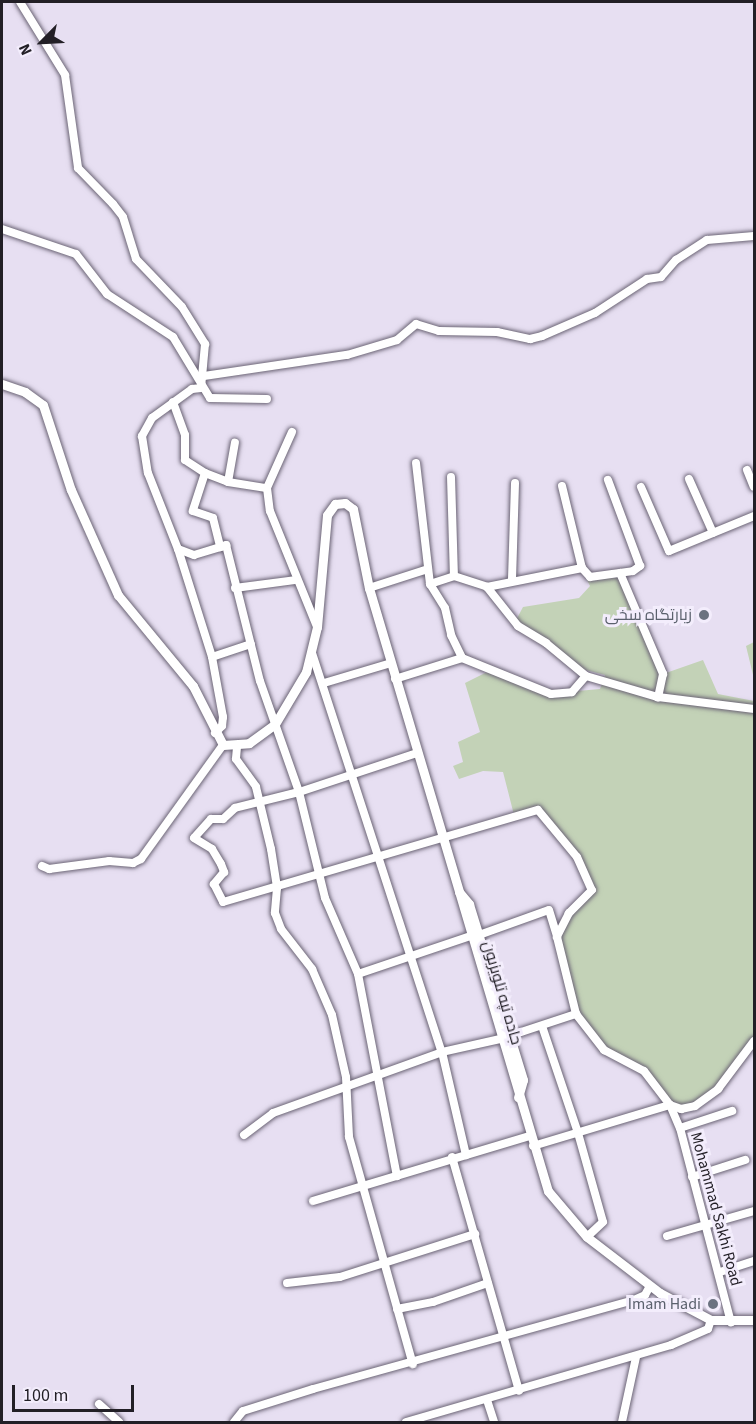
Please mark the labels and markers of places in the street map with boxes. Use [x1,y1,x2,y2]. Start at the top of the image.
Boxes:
place label: زیارتگاه سخی [605,605,692,625]
marker: زیارتگاه سخی [697,608,711,622]
place label: Imam Hadi [628,1294,701,1314]
marker: Imam Hadi [706,1297,720,1311]

